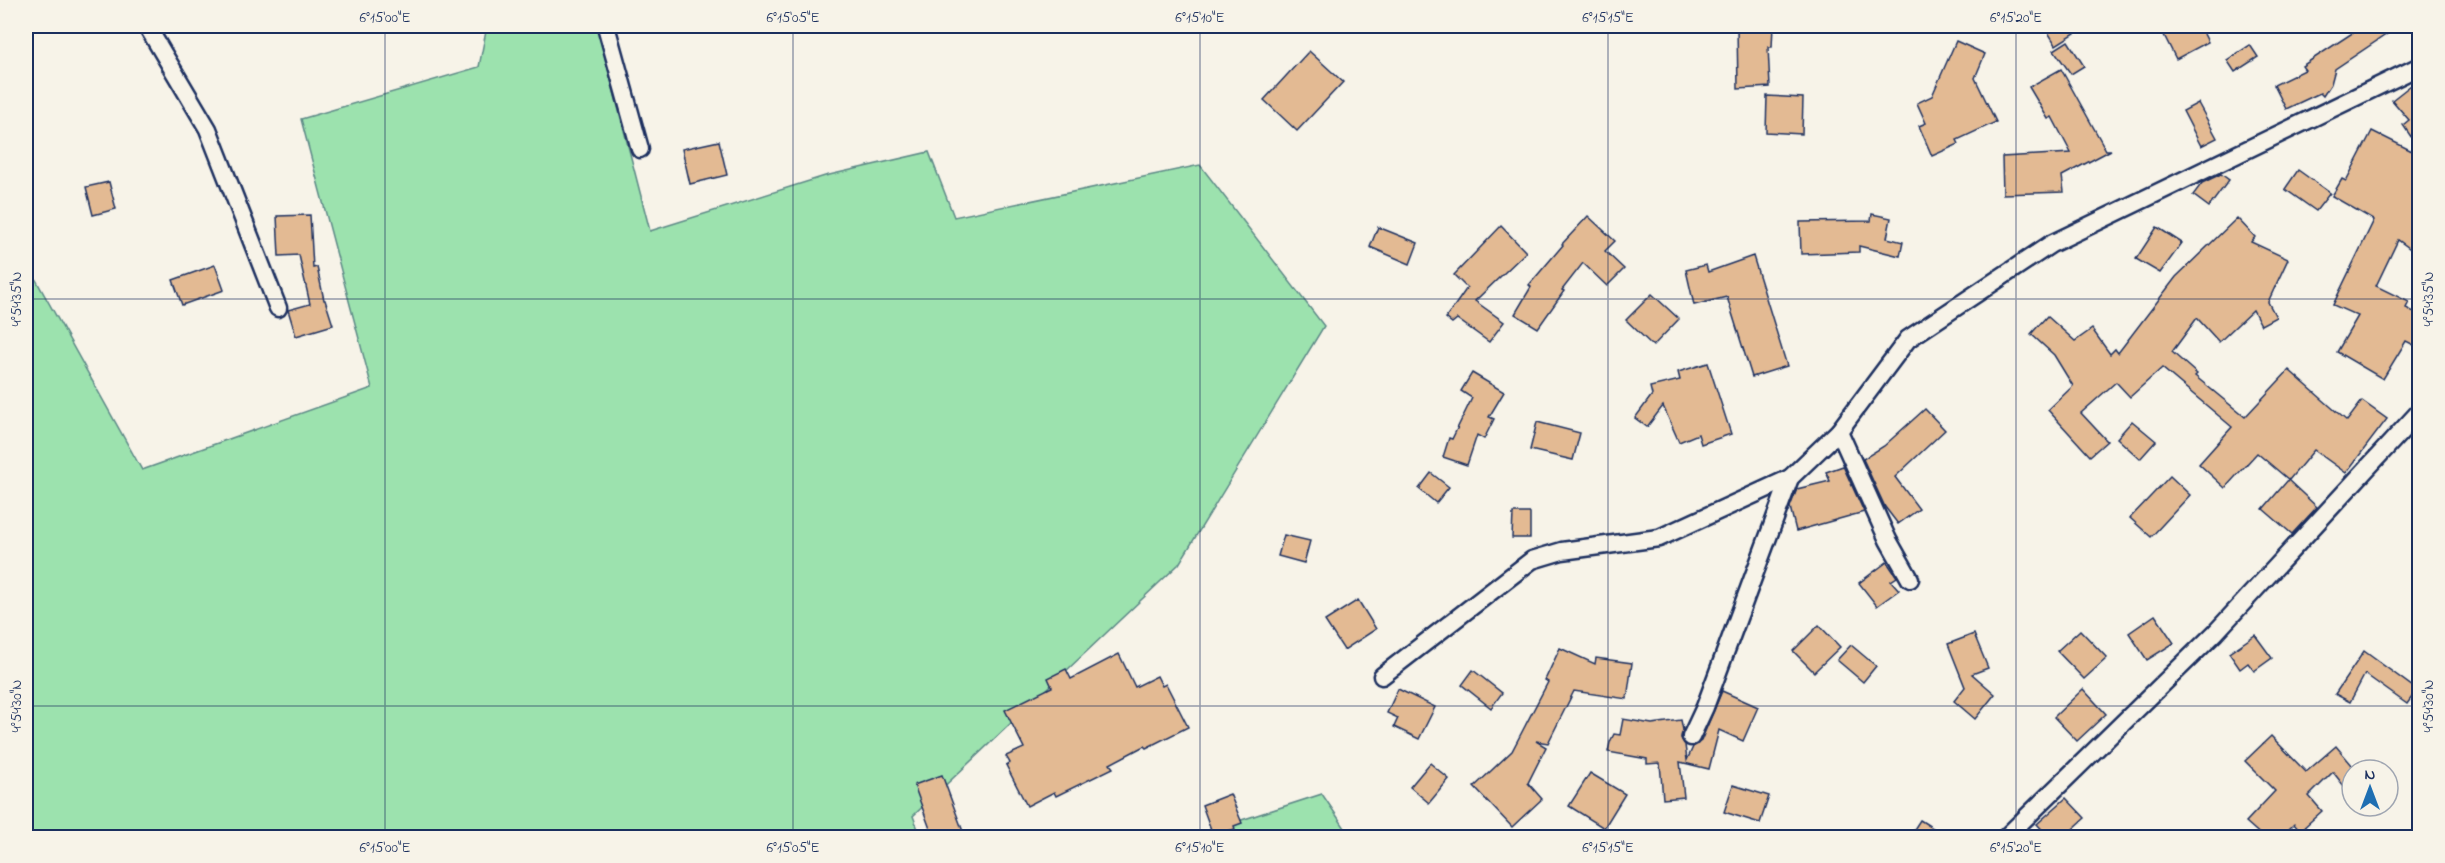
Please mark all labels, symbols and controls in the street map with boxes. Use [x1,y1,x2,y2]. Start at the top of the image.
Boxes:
text: 6°15'00"E [359,7,411,29]
text: 6°15'05"E [766,7,820,29]
text: 6°15'10"E [1175,7,1225,29]
text: 6°15'15"E [1582,7,1634,29]
text: 6°15'20"E [1990,7,2042,29]
text: 4°54'35"N [6,272,28,326]
text: 4°54'35"N [2418,272,2440,326]
text: 4°54'30"N [6,680,28,732]
text: 4°54'30"N [2418,680,2440,732]
north arrow [2340,758,2400,818]
text: N [2365,763,2376,787]
text: 6°15'00"E [359,837,411,859]
text: 6°15'05"E [766,837,820,859]
text: 6°15'10"E [1175,837,1225,859]
text: 6°15'15"E [1582,837,1634,859]
text: 6°15'20"E [1990,837,2042,859]

